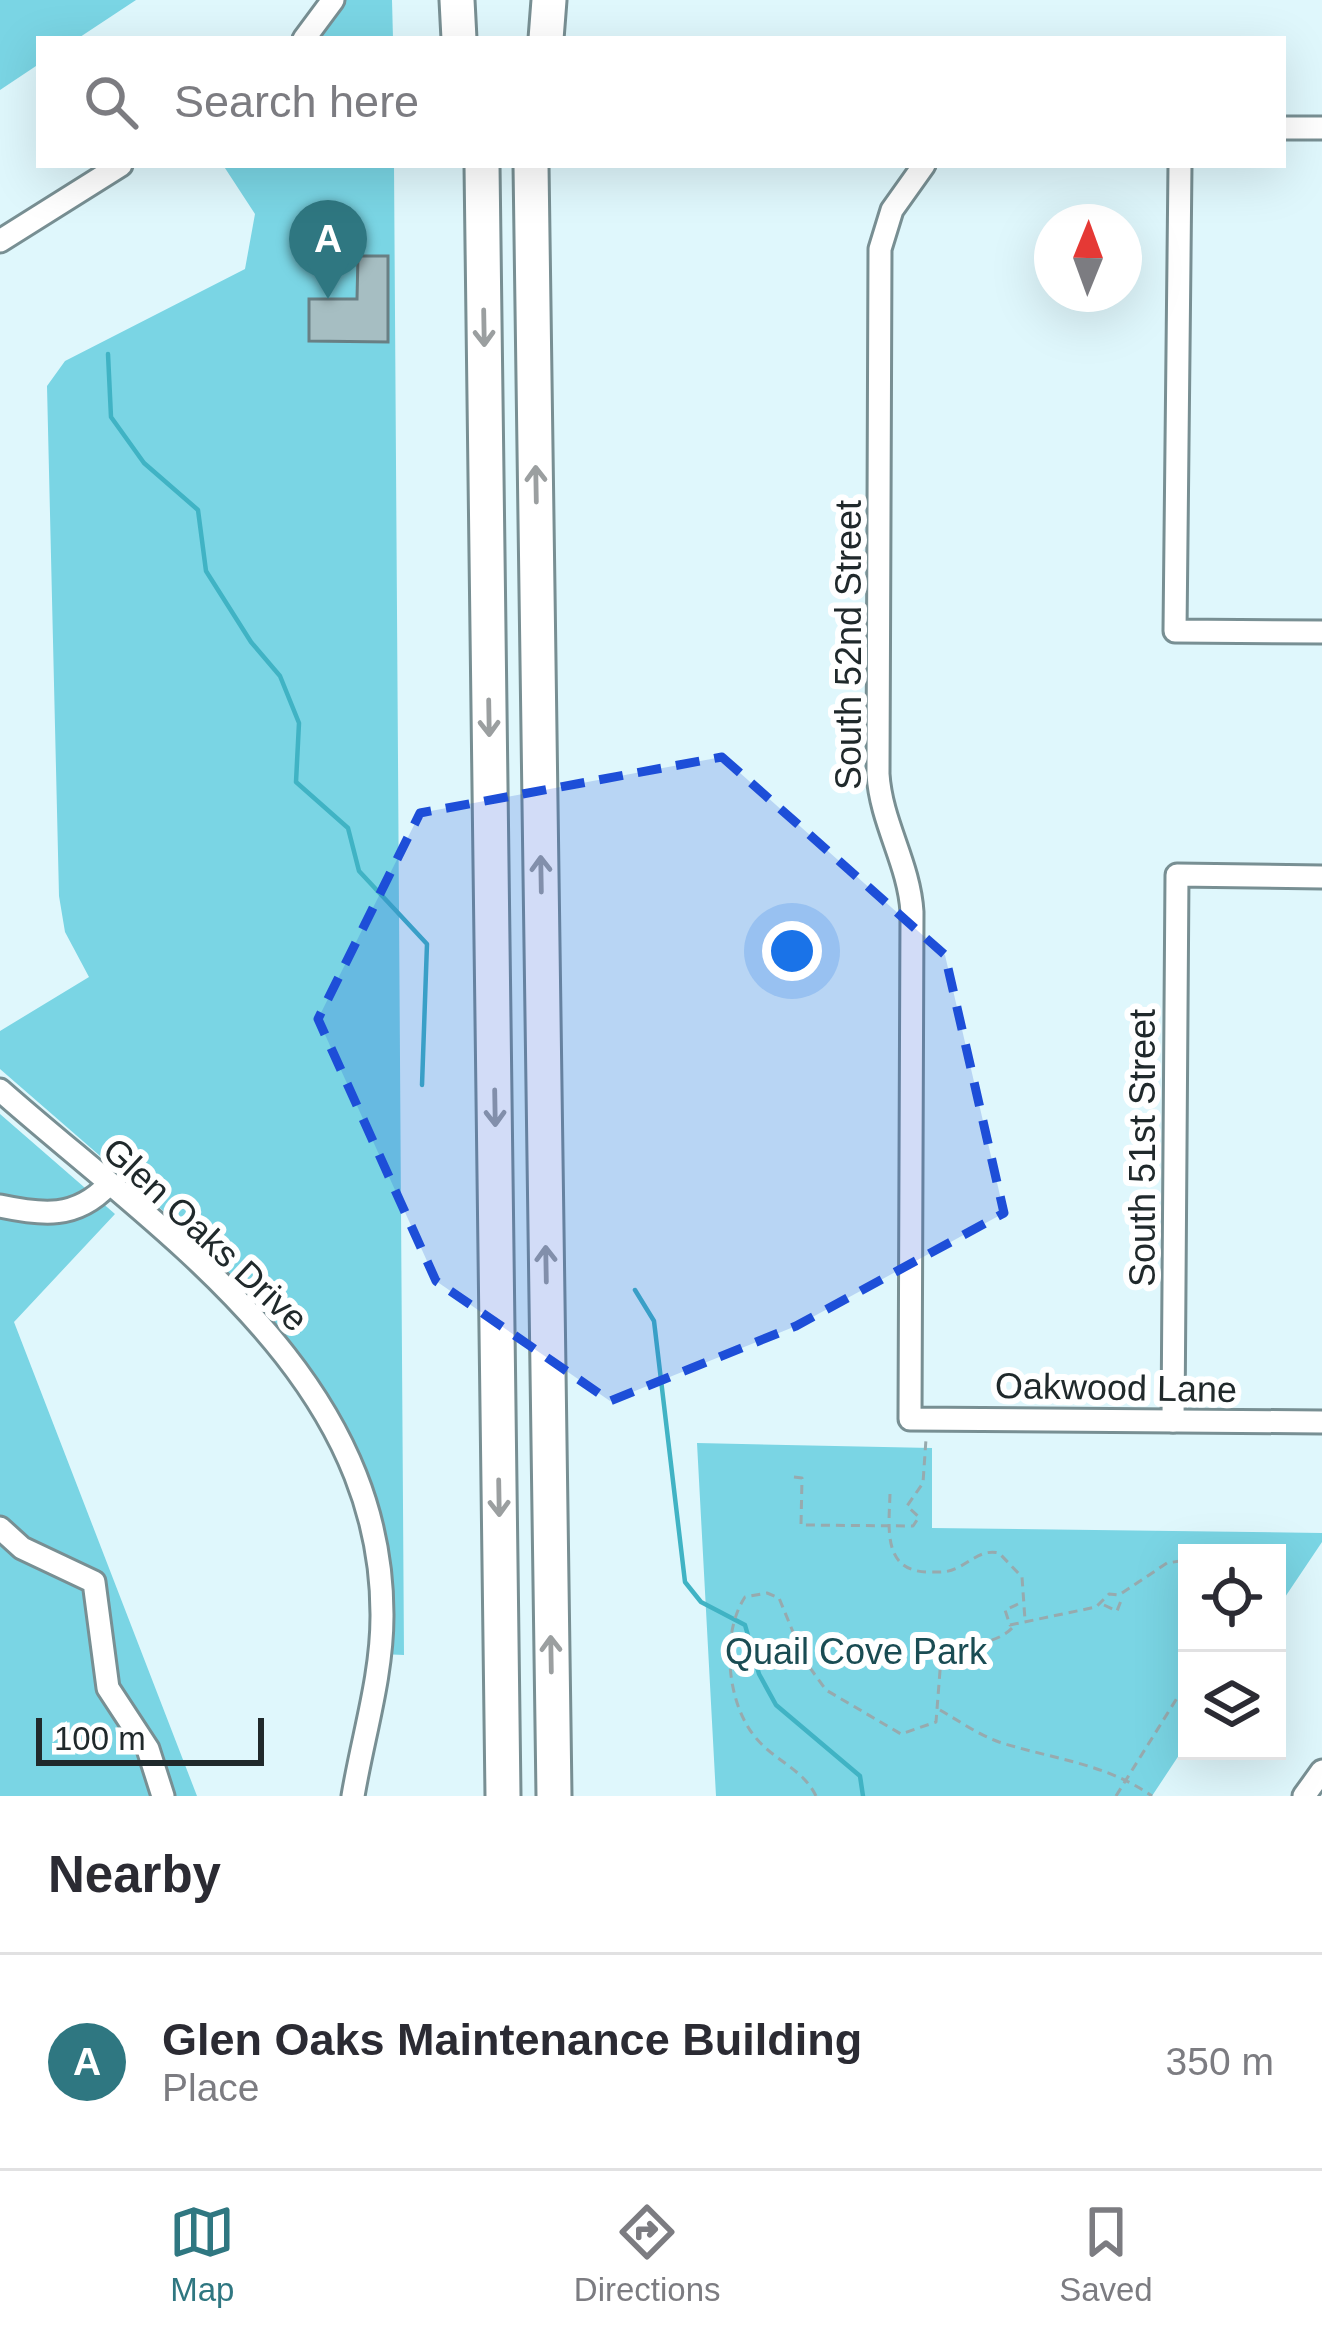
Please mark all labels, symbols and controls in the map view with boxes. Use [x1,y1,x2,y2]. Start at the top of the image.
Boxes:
search box [36,36,1286,168]
icon: search [78,69,144,135]
text: Search here [174,76,419,127]
pin: A [289,200,367,299]
north arrow [1034,204,1142,312]
one-way arrow [473,308,495,347]
one-way arrow [525,465,547,504]
street label: South 52nd Street [828,500,869,790]
one-way arrow [478,698,500,737]
one-way arrow [530,855,552,894]
your location [762,921,822,981]
street label: South 51st Street [1122,1009,1163,1287]
one-way arrow [483,1088,506,1127]
street label: Glen Oaks Drive [95,1129,316,1339]
one-way arrow [534,1245,557,1284]
street label: Oakwood Lane [995,1365,1237,1410]
one-way arrow [488,1478,510,1517]
map controls [1178,1544,1286,1760]
button: locate [1178,1544,1286,1652]
park label: Quail Cove Park [725,1631,988,1672]
one-way arrow [540,1635,563,1674]
button: layers [1178,1652,1286,1760]
scale bar [36,1712,264,1765]
text: 100 m [54,1720,146,1757]
text: Nearby [48,1846,221,1903]
text: Glen Oaks Maintenance Building [162,2014,862,2065]
text: A [73,2040,101,2083]
text: 350 m [1166,2040,1274,2083]
text: Place [162,2066,260,2109]
tab: Map [169,2199,235,2309]
tab: Directions [574,2199,721,2309]
tab: Saved [1059,2199,1153,2309]

